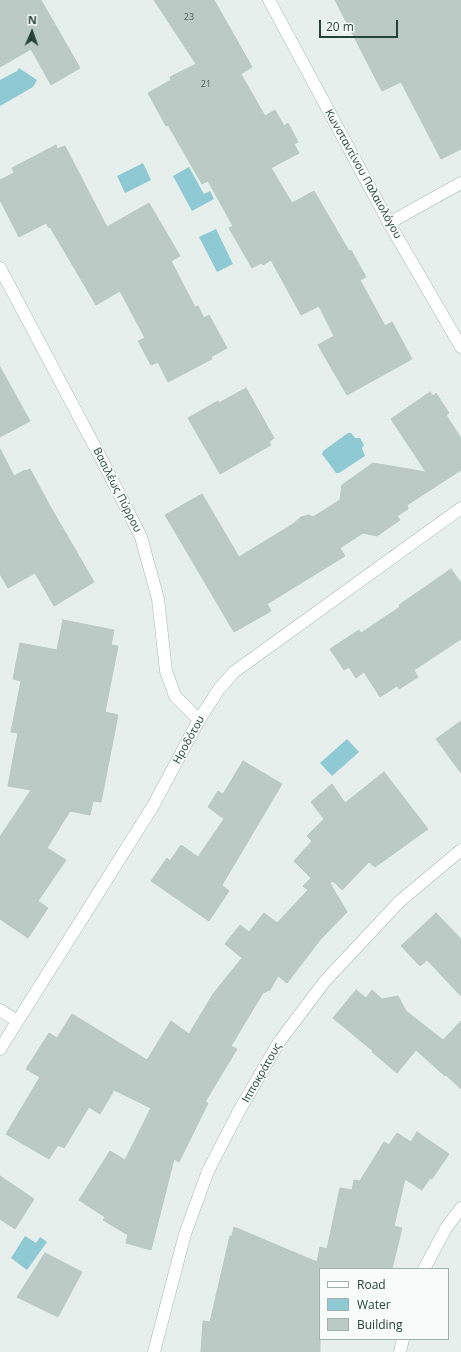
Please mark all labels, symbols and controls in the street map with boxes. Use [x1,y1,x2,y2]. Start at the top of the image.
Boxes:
north arrow [12,12,52,52]
text: N [28,12,37,27]
house number: 23 [184,12,194,22]
scale bar [321,12,400,38]
text: 20 m [326,18,354,35]
house number: 21 [201,79,211,89]
street label: Κωνσταντίνου Παλαιολόγου [322,107,404,241]
street label: Βασιλέως Πύρρου [90,445,144,535]
street label: Ηροδότου [170,714,208,766]
street label: Ιπποκράτους [240,1041,284,1105]
legend [319,1268,449,1340]
text: Road [357,1276,386,1293]
text: Water [357,1296,391,1313]
text: Building [357,1316,402,1333]

